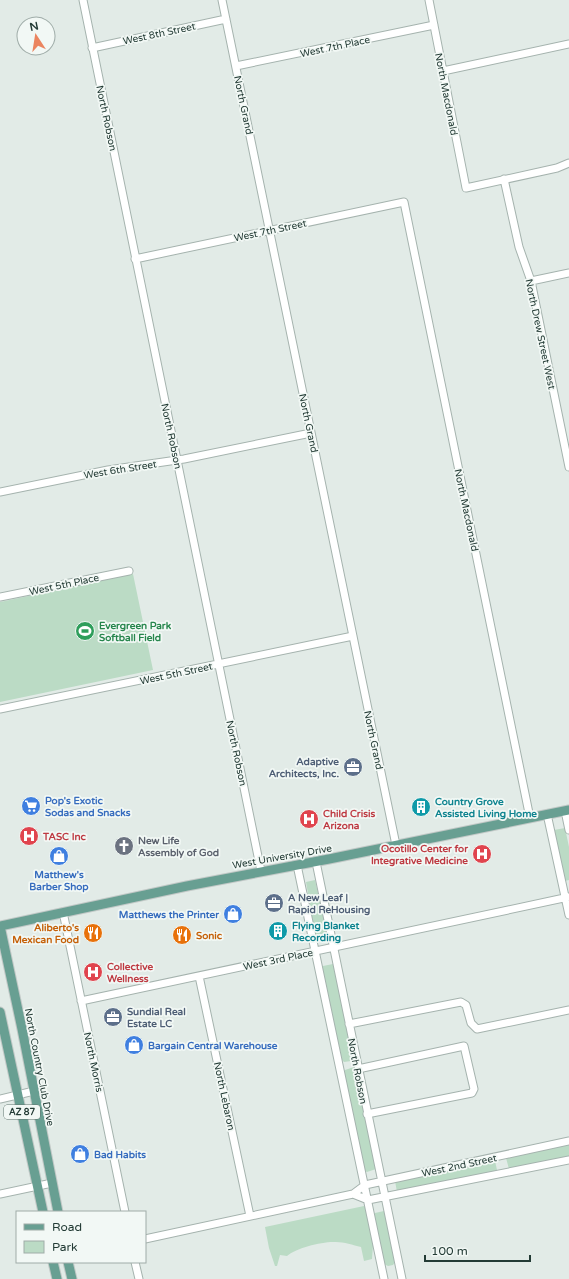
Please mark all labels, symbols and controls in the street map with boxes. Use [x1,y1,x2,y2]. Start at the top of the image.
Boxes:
north arrow [16,16,56,56]
text: N [28,19,40,34]
street label: West 8th Street [122,20,197,48]
street label: West 7th Place [299,34,372,60]
street label: North Macdonald [432,52,460,136]
street label: North Grand [231,75,255,136]
street label: North Robson [93,84,119,152]
street label: West 7th Street [233,217,308,245]
street label: North Drew Street West [522,278,558,391]
street label: North Grand [296,393,320,454]
street label: North Robson [158,402,184,470]
street label: West 6th Street [83,458,158,482]
street label: North Macdonald [451,468,481,552]
street label: West 5th Place [28,572,101,598]
sports icon: Evergreen Park Softball Field [74,620,96,642]
place label: Evergreen Park Softball Field [99,620,172,644]
street label: West 5th Street [139,660,214,688]
street label: North Grand [361,710,385,771]
street label: North Robson [223,719,249,787]
place label: Adaptive Architects, Inc. [269,756,339,780]
office icon: Adaptive Architects, Inc. [342,756,364,778]
supermarket icon: Pop's Exotic Sodas and Snacks [20,795,42,817]
place label: Pop's Exotic Sodas and Snacks [45,795,131,819]
building icon: Country Grove Assisted Living Home [410,796,432,818]
place label: Country Grove Assisted Living Home [435,796,537,820]
hospital icon: Child Crisis Arizona [298,808,320,830]
place label: Child Crisis Arizona [323,808,375,832]
hospital icon: TASC Inc [18,825,40,847]
place label: TASC Inc [42,831,86,843]
church icon: New Life Assembly of God [113,835,135,857]
place label: New Life Assembly of God [138,835,219,859]
street label: West University Drive [231,842,333,872]
place label: Ocotillo Center for Integrative Medicine [371,843,468,867]
hospital icon: Ocotillo Center for Integrative Medicine [471,843,493,865]
shop icon: Matthew's Barber Shop [48,845,70,867]
place label: Matthew's Barber Shop [29,869,89,893]
office icon: A New Leaf | Rapid ReHousing [263,892,285,914]
place label: A New Leaf | Rapid ReHousing [288,892,370,916]
shop icon: Matthews the Printer [222,903,244,925]
place label: Matthews the Printer [119,909,219,921]
building icon: Flying Blanket Recording [267,920,289,942]
place label: Flying Blanket Recording [292,920,359,944]
place label: Aliberto's Mexican Food [12,922,79,946]
restaurant icon: Aliberto's Mexican Food [82,922,104,944]
restaurant icon: Sonic [171,924,193,946]
place label: Sonic [196,930,223,942]
street label: West 3rd Place [242,947,315,973]
hospital icon: Collective Wellness [82,961,104,983]
place label: Collective Wellness [107,961,153,985]
office icon: Sundial Real Estate LC [102,1006,124,1028]
place label: Sundial Real Estate LC [127,1006,186,1030]
street label: North Country Club Drive [22,1007,56,1128]
street label: North Morris [81,1031,105,1093]
shop icon: Bargain Central Warehouse [123,1034,145,1056]
street label: North Robson [345,1037,369,1105]
place label: Bargain Central Warehouse [148,1040,278,1052]
street label: North Lebaron [211,1061,237,1131]
road number: AZ 87 [4,1105,40,1119]
shop icon: Bad Habits [69,1143,91,1165]
place label: Bad Habits [94,1149,146,1161]
street label: West 2nd Street [421,1152,498,1180]
legend [16,1211,146,1263]
text: Road [52,1220,82,1234]
scale bar [425,1237,530,1263]
text: Park [52,1240,78,1254]
text: 100 m [431,1244,468,1258]

